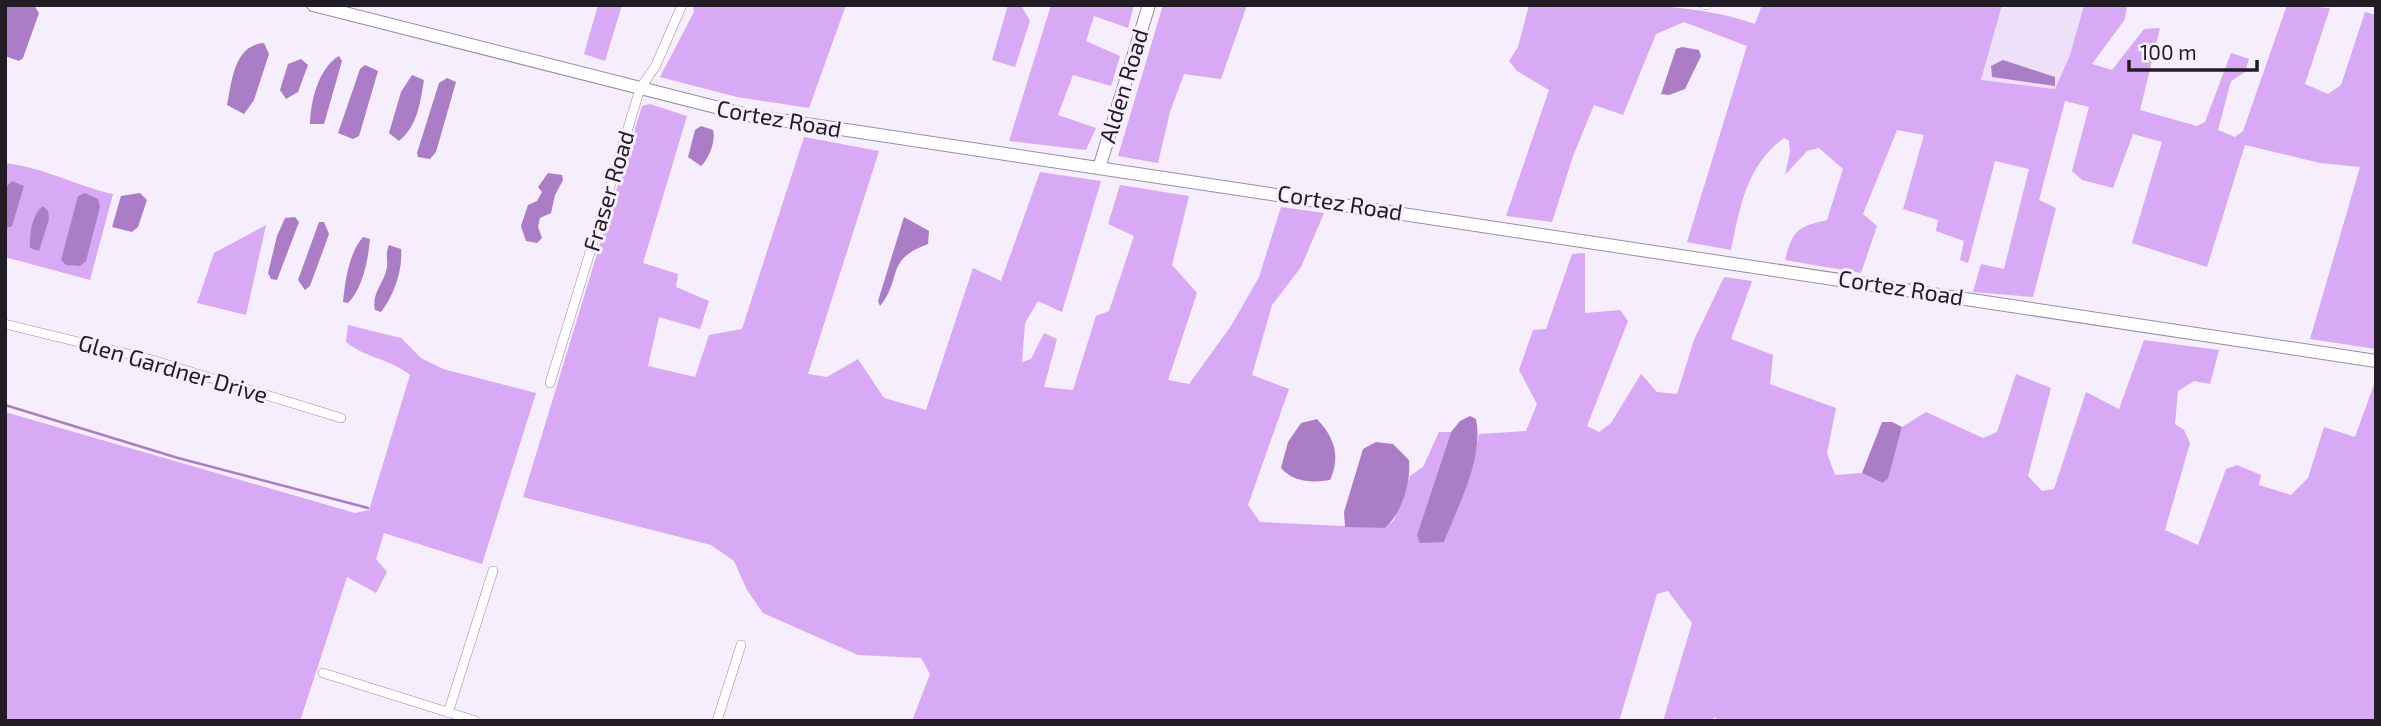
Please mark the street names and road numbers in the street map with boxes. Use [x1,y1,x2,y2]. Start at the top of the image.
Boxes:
street label: Alden Road [1092,25,1154,146]
street label: Cortez Road [715,93,844,143]
street label: Fraser Road [576,127,640,254]
street label: Cortez Road [1276,178,1405,226]
street label: Cortez Road [1837,263,1966,311]
street label: Glen Gardner Drive [75,328,271,408]

